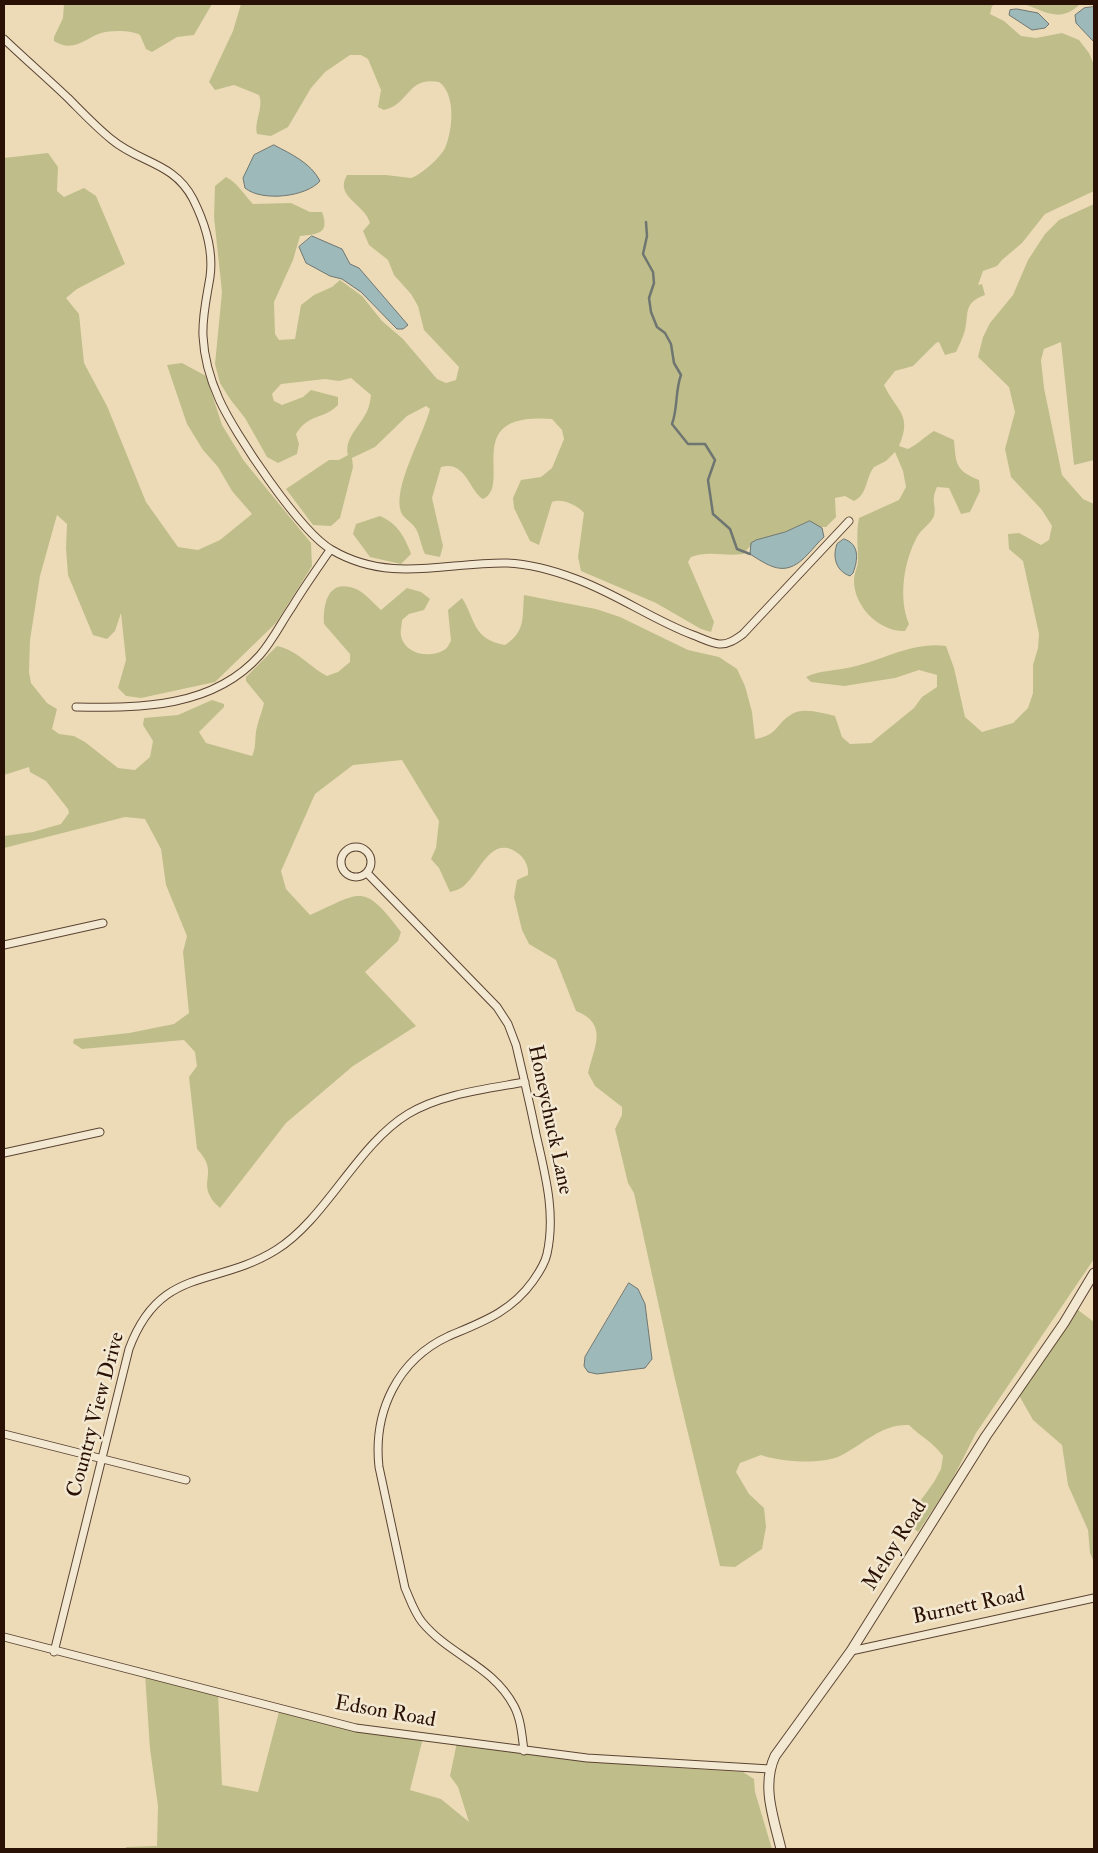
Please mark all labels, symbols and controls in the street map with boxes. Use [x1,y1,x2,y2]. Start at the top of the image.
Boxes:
street label: Honeychuck Lane [521,1043,577,1197]
street label: Country View Drive [63,1330,131,1500]
street label: Meloy Road [858,1496,934,1596]
street label: Burnett Road [911,1583,1027,1631]
street label: Edson Road [333,1692,437,1734]

